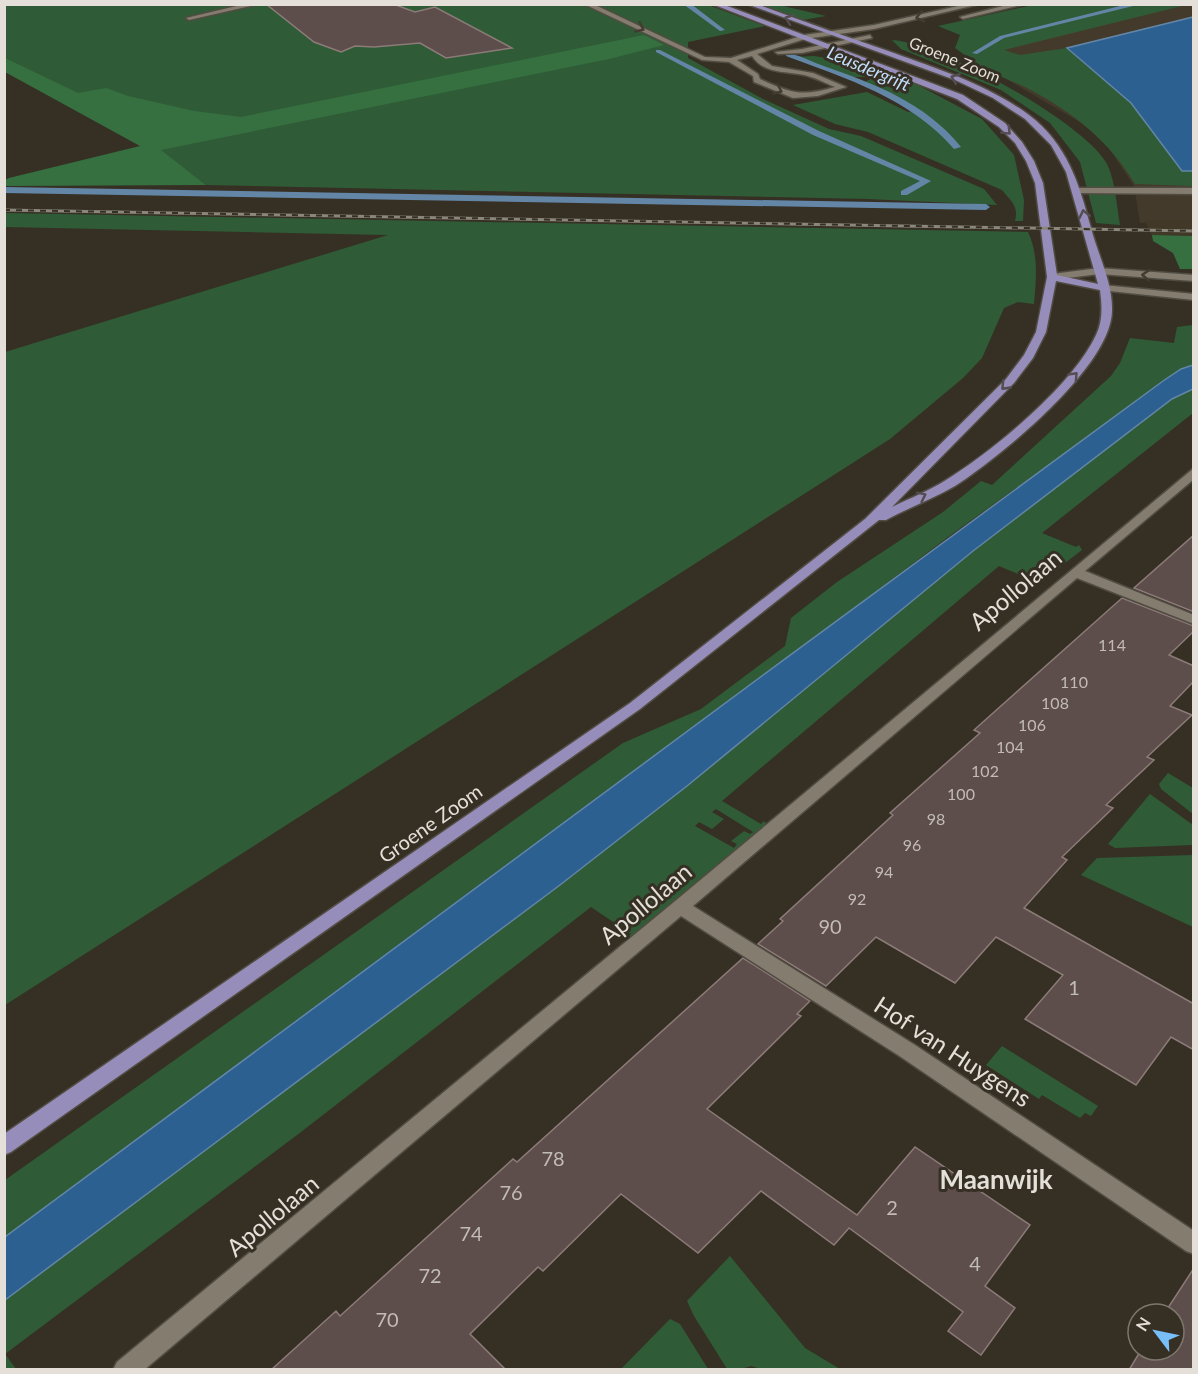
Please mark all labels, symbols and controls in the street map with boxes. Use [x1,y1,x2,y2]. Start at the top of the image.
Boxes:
one-way arrow [915,10,925,23]
one-way arrow [784,13,795,26]
one-way arrow [634,21,645,33]
street label: Groene Zoom [907,32,1003,86]
water label: Leusdergrift [824,41,914,95]
one-way arrow [950,73,961,85]
one-way arrow [772,83,783,95]
one-way arrow [1000,124,1010,135]
one-way arrow [1078,210,1091,220]
one-way arrow [1142,268,1151,281]
one-way arrow [1067,372,1078,383]
one-way arrow [1001,379,1012,390]
one-way arrow [916,492,927,503]
street label: Apollolaan [963,542,1067,636]
house number: 114 [1098,635,1126,654]
house number: 110 [1060,672,1088,691]
house number: 108 [1041,693,1069,712]
house number: 106 [1018,715,1046,734]
house number: 104 [996,737,1024,756]
house number: 102 [971,761,999,780]
street label: Groene Zoom [374,779,486,867]
house number: 100 [947,784,975,803]
house number: 98 [927,809,945,828]
house number: 96 [903,835,921,854]
street label: Apollolaan [593,856,697,950]
house number: 94 [875,862,893,881]
house number: 92 [848,889,866,908]
house number: 90 [818,914,842,938]
house number: 1 [1068,975,1080,999]
street label: Hof van Huygens [869,990,1037,1112]
house number: 78 [541,1146,565,1170]
district label: Maanwijk [939,1163,1053,1195]
street label: Apollolaan [220,1168,324,1262]
house number: 76 [499,1180,523,1204]
house number: 2 [886,1195,898,1219]
house number: 74 [459,1221,483,1245]
house number: 4 [969,1251,981,1275]
house number: 72 [418,1263,442,1287]
north arrow [1126,1302,1186,1362]
house number: 70 [375,1307,399,1331]
text: N [1132,1314,1154,1334]

